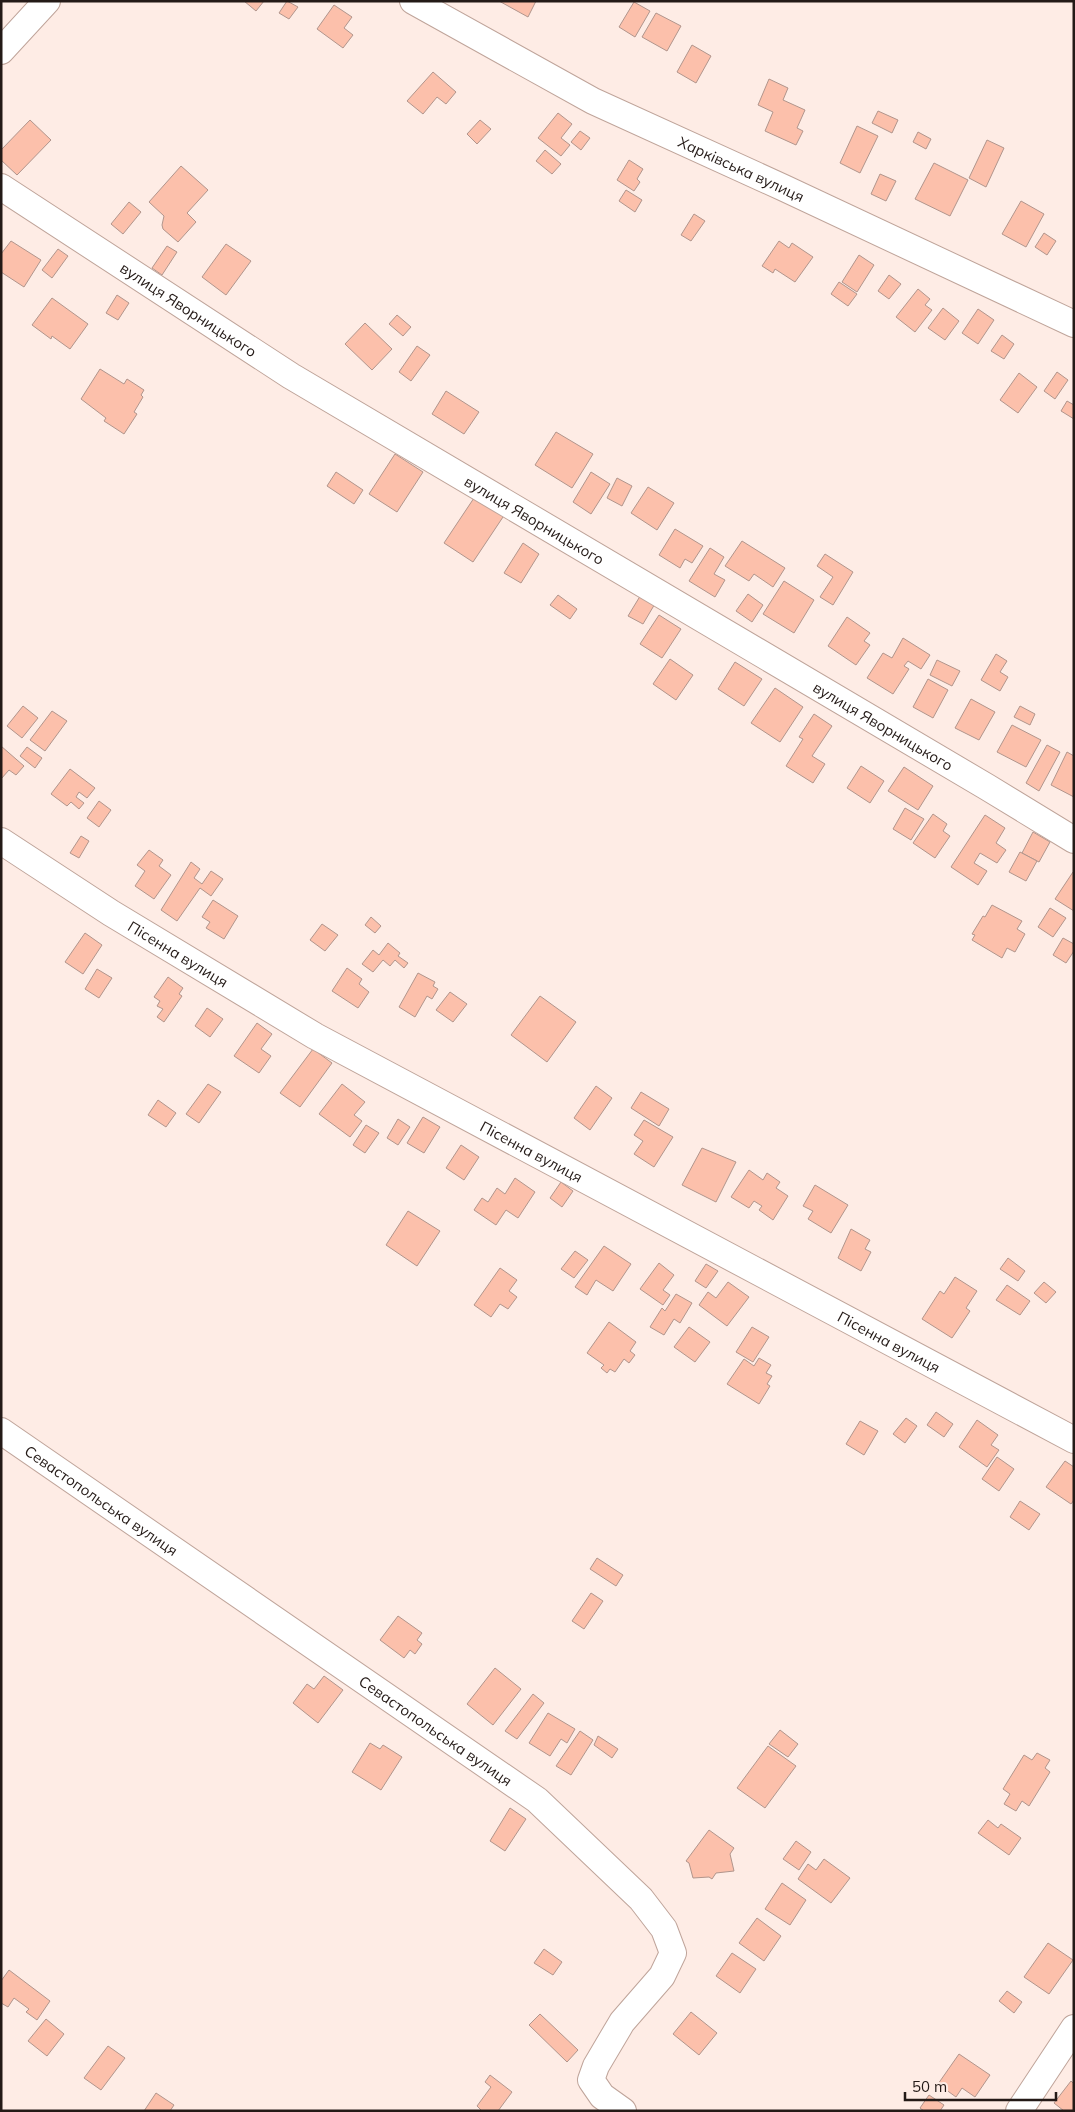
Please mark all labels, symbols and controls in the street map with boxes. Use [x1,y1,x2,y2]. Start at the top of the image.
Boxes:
street label: Харківська вулиця [675,132,807,206]
street label: вулиця Яворницького [117,258,261,361]
street label: вулиця Яворницького [461,471,608,568]
street label: вулиця Яворницького [810,677,957,774]
street label: Пісенна вулиця [125,916,232,991]
street label: Пісенна вулиця [477,1116,586,1186]
street label: Пісенна вулиця [835,1307,944,1377]
street label: Севастопольська вулиця [21,1441,182,1560]
street label: Севастопольська вулиця [356,1671,516,1790]
scale bar [905,2070,1056,2102]
text: 50 m [912,2077,947,2096]

